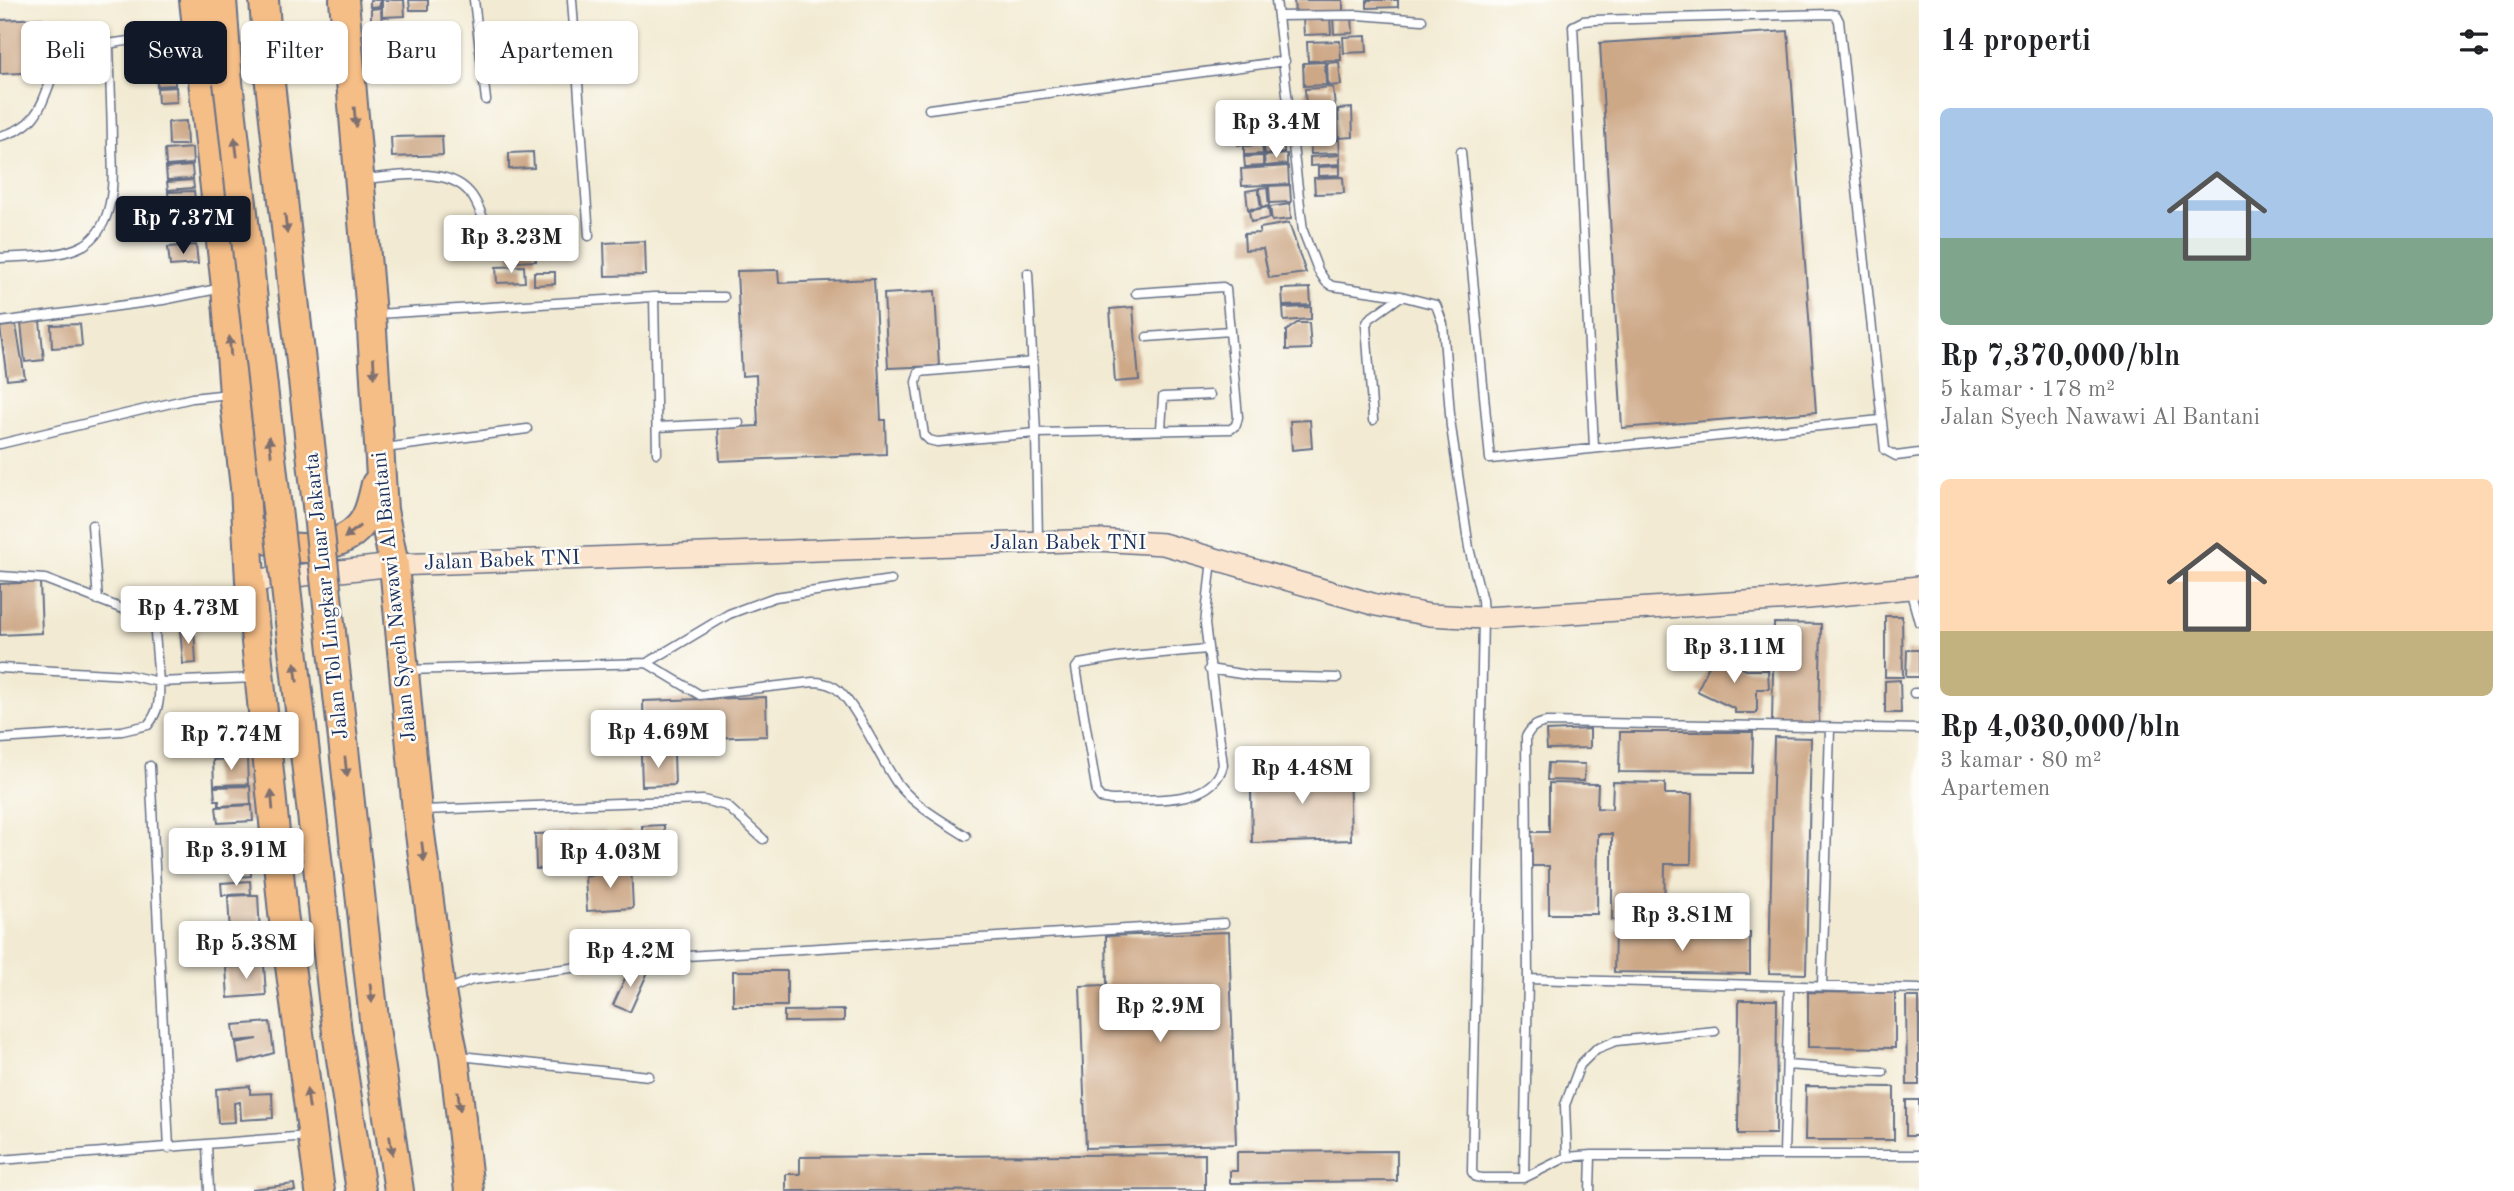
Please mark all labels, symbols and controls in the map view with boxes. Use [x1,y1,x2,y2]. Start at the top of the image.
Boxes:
chip: Beli [21,21,110,84]
chip: Sewa [124,21,227,84]
chip: Filter [241,21,348,84]
chip: Baru [362,21,461,84]
chip: Apartemen [475,21,638,84]
icon: filters [2455,23,2493,61]
text: 14 properti [1940,27,2091,57]
pin: Rp 3.4M [1211,100,1341,160]
one-way arrow [349,106,360,128]
text: Rp 3.4M [1231,111,1321,134]
one-way arrow [230,136,241,158]
icon: home [2154,153,2280,279]
pin: Rp 7.37M [111,196,255,256]
text: Rp 7.37M [132,207,234,230]
one-way arrow [281,214,292,236]
pin: Rp 3.23M [439,216,583,275]
text: Rp 3.23M [460,226,562,249]
one-way arrow [225,334,236,356]
text: Rp 7,370,000/bln [1940,342,2180,372]
one-way arrow [369,357,380,379]
text: 5 kamar · 178 m² [1940,378,2115,401]
text: Jalan Syech Nawawi Al Bantani [1940,406,2260,429]
one-way arrow [264,435,275,457]
street label: Jalan Syech Nawawi Al Bantani [369,451,421,743]
street label: Jalan Tol Lingkar Luar Jakarta [301,452,353,740]
one-way arrow [343,524,361,538]
icon: home [2154,524,2280,650]
street label: Jalan Babek TNI [990,533,1146,554]
street label: Jalan Babek TNI [423,548,581,574]
pin: Rp 4.73M [116,586,260,646]
text: Rp 4.73M [137,597,239,620]
pin: Rp 3.11M [1662,626,1806,685]
text: Rp 3.11M [1683,636,1785,659]
one-way arrow [290,661,301,683]
pin: Rp 4.69M [586,710,730,770]
pin: Rp 7.74M [159,712,303,772]
text: Rp 4,030,000/bln [1940,713,2180,743]
text: Rp 4.69M [607,721,709,744]
text: Rp 7.74M [180,723,282,746]
pin: Rp 4.48M [1230,746,1374,806]
text: 3 kamar · 80 m² [1940,749,2102,772]
one-way arrow [341,756,352,778]
text: Rp 4.48M [1251,757,1353,780]
text: Apartemen [1940,777,2050,800]
one-way arrow [266,789,277,811]
pin: Rp 3.91M [164,828,308,888]
pin: Rp 4.03M [538,830,682,890]
text: Rp 3.91M [185,839,287,862]
one-way arrow [417,841,428,863]
text: Rp 4.03M [559,841,661,864]
pin: Rp 3.81M [1610,894,1754,953]
text: Rp 3.81M [1631,904,1733,927]
pin: Rp 5.38M [174,922,318,981]
pin: Rp 4.2M [565,930,695,989]
text: Rp 5.38M [195,932,297,955]
text: Rp 4.2M [585,940,675,963]
one-way arrow [366,982,377,1004]
pin: Rp 2.9M [1095,984,1225,1044]
text: Rp 2.9M [1115,995,1205,1018]
one-way arrow [302,1088,313,1110]
one-way arrow [454,1091,465,1113]
one-way arrow [386,1134,397,1156]

